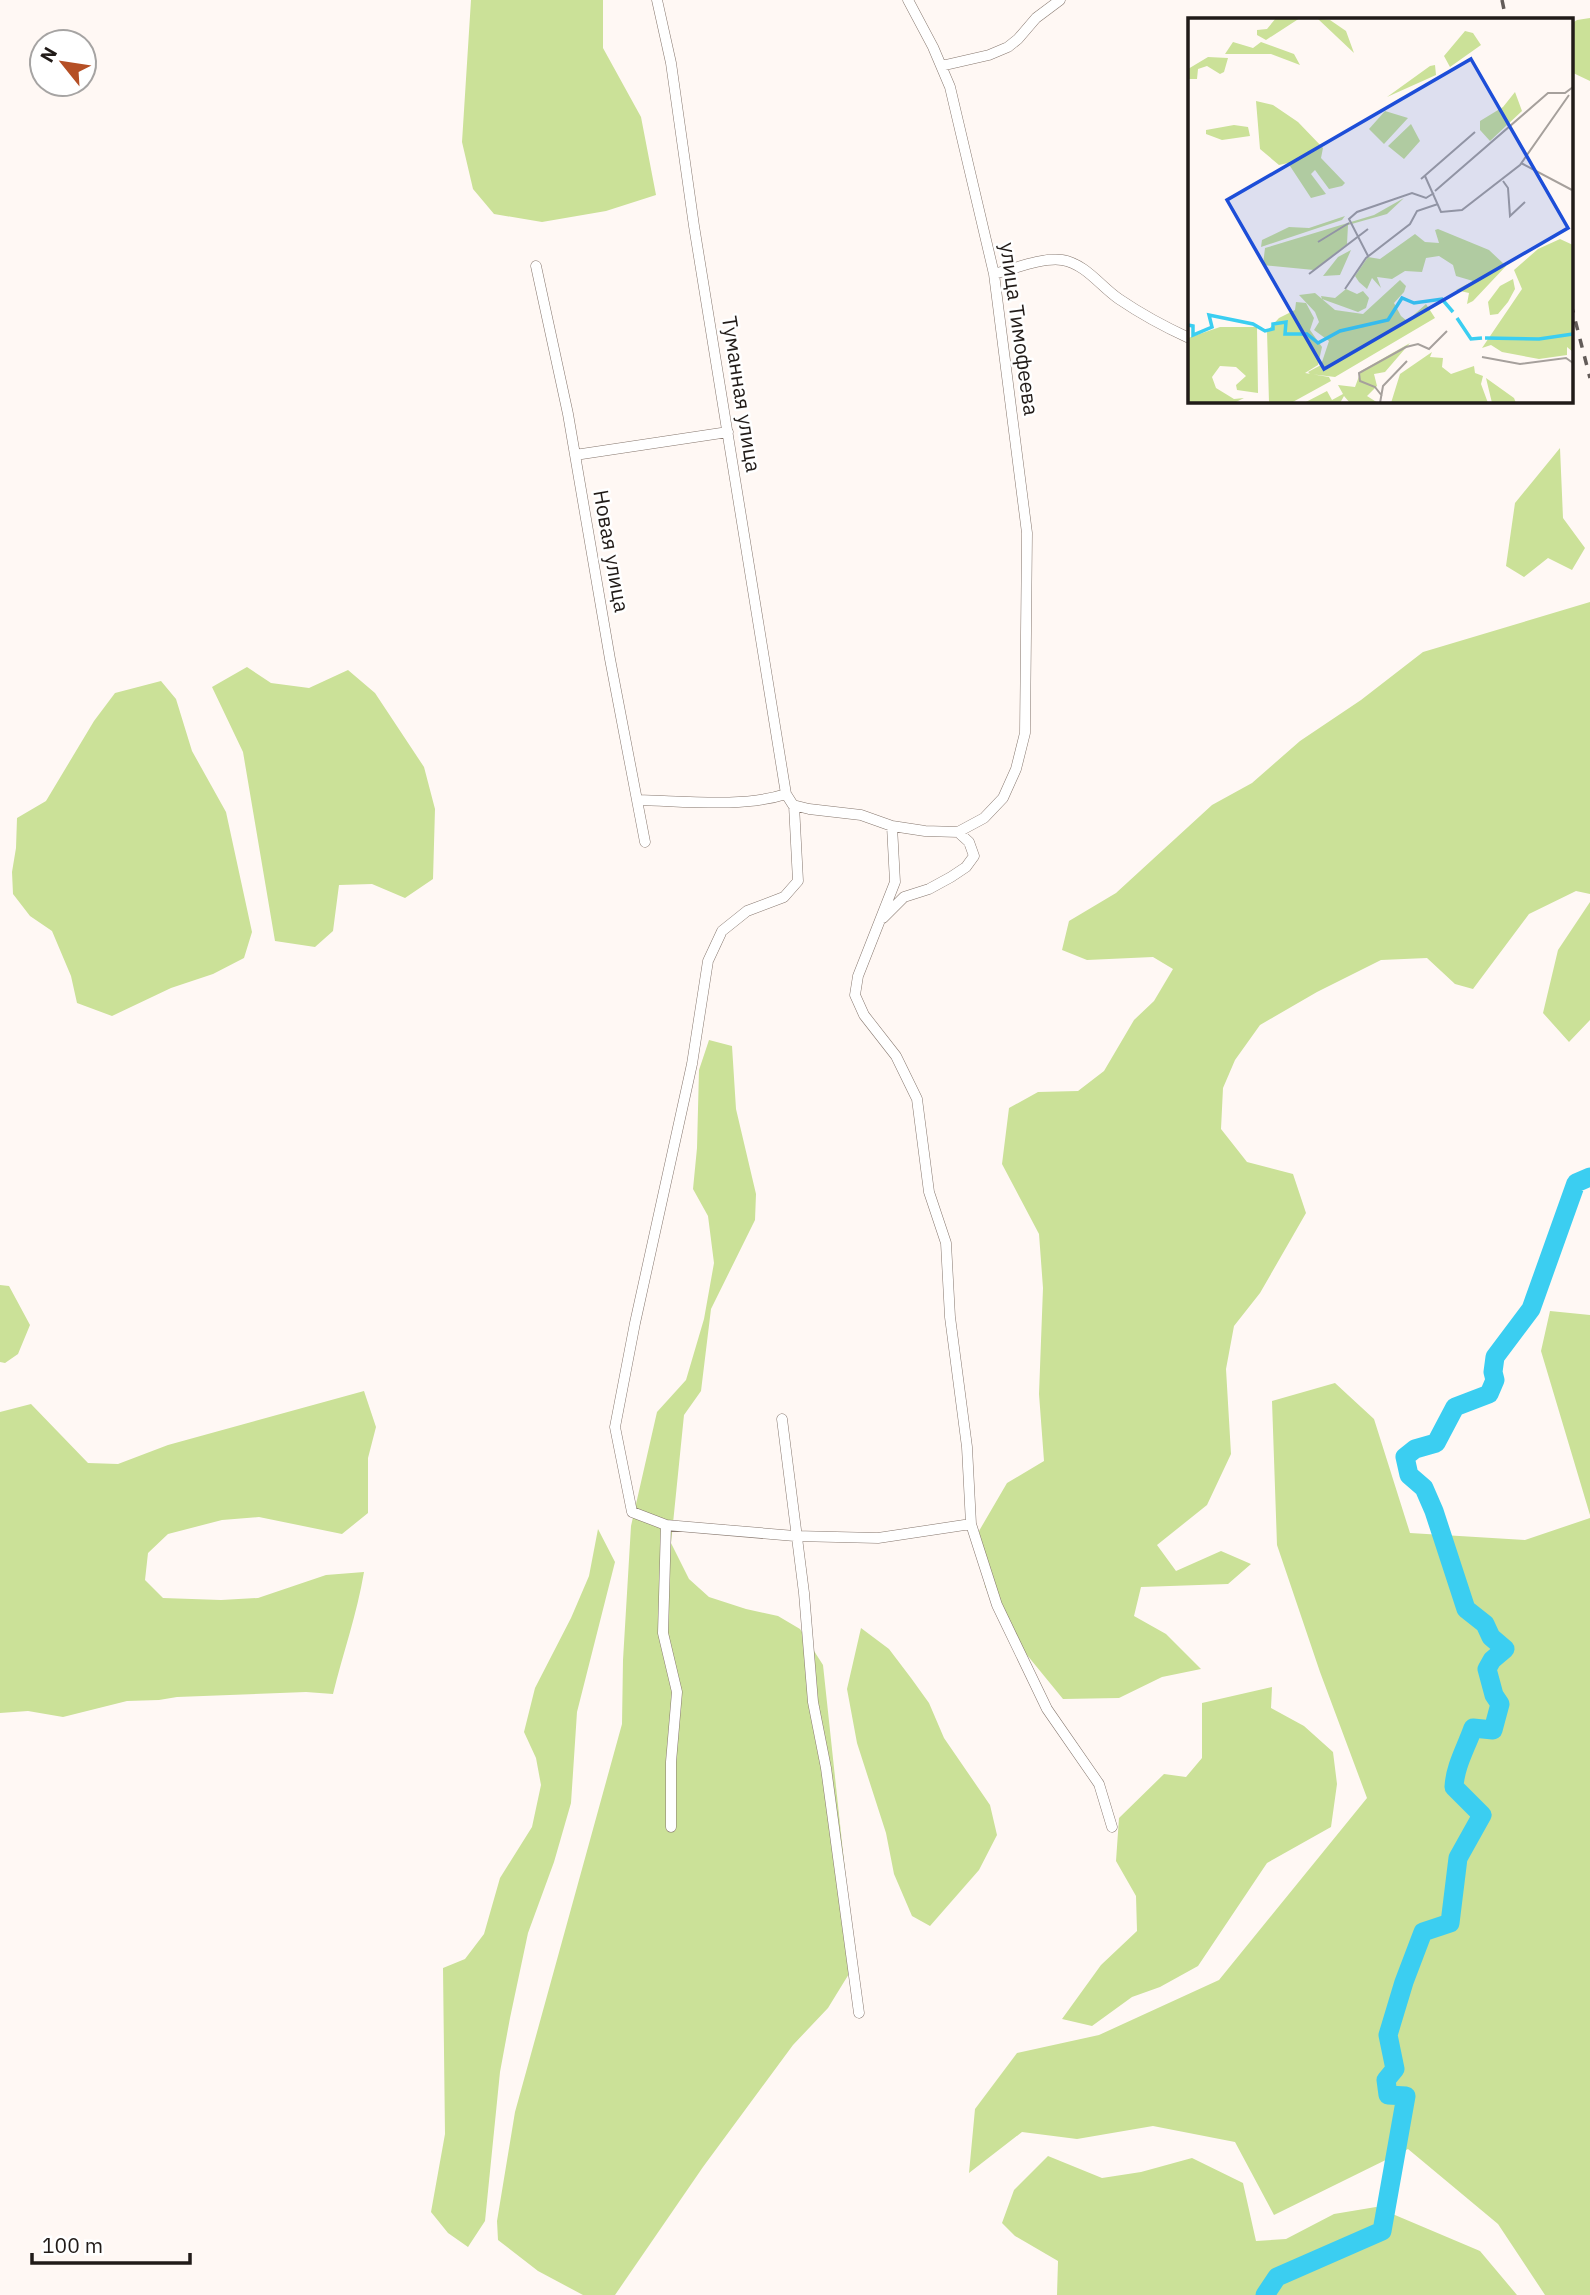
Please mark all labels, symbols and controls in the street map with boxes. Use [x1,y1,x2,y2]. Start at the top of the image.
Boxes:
inset map [1188,18,1572,402]
north arrow [28,28,98,98]
text: N [34,43,62,66]
street label: улица Тимофеева [994,240,1046,417]
street label: Туманная улица [716,314,768,474]
street label: Новая улица [587,487,637,614]
scale bar [32,2222,189,2266]
text: 100 m [42,2231,103,2259]

